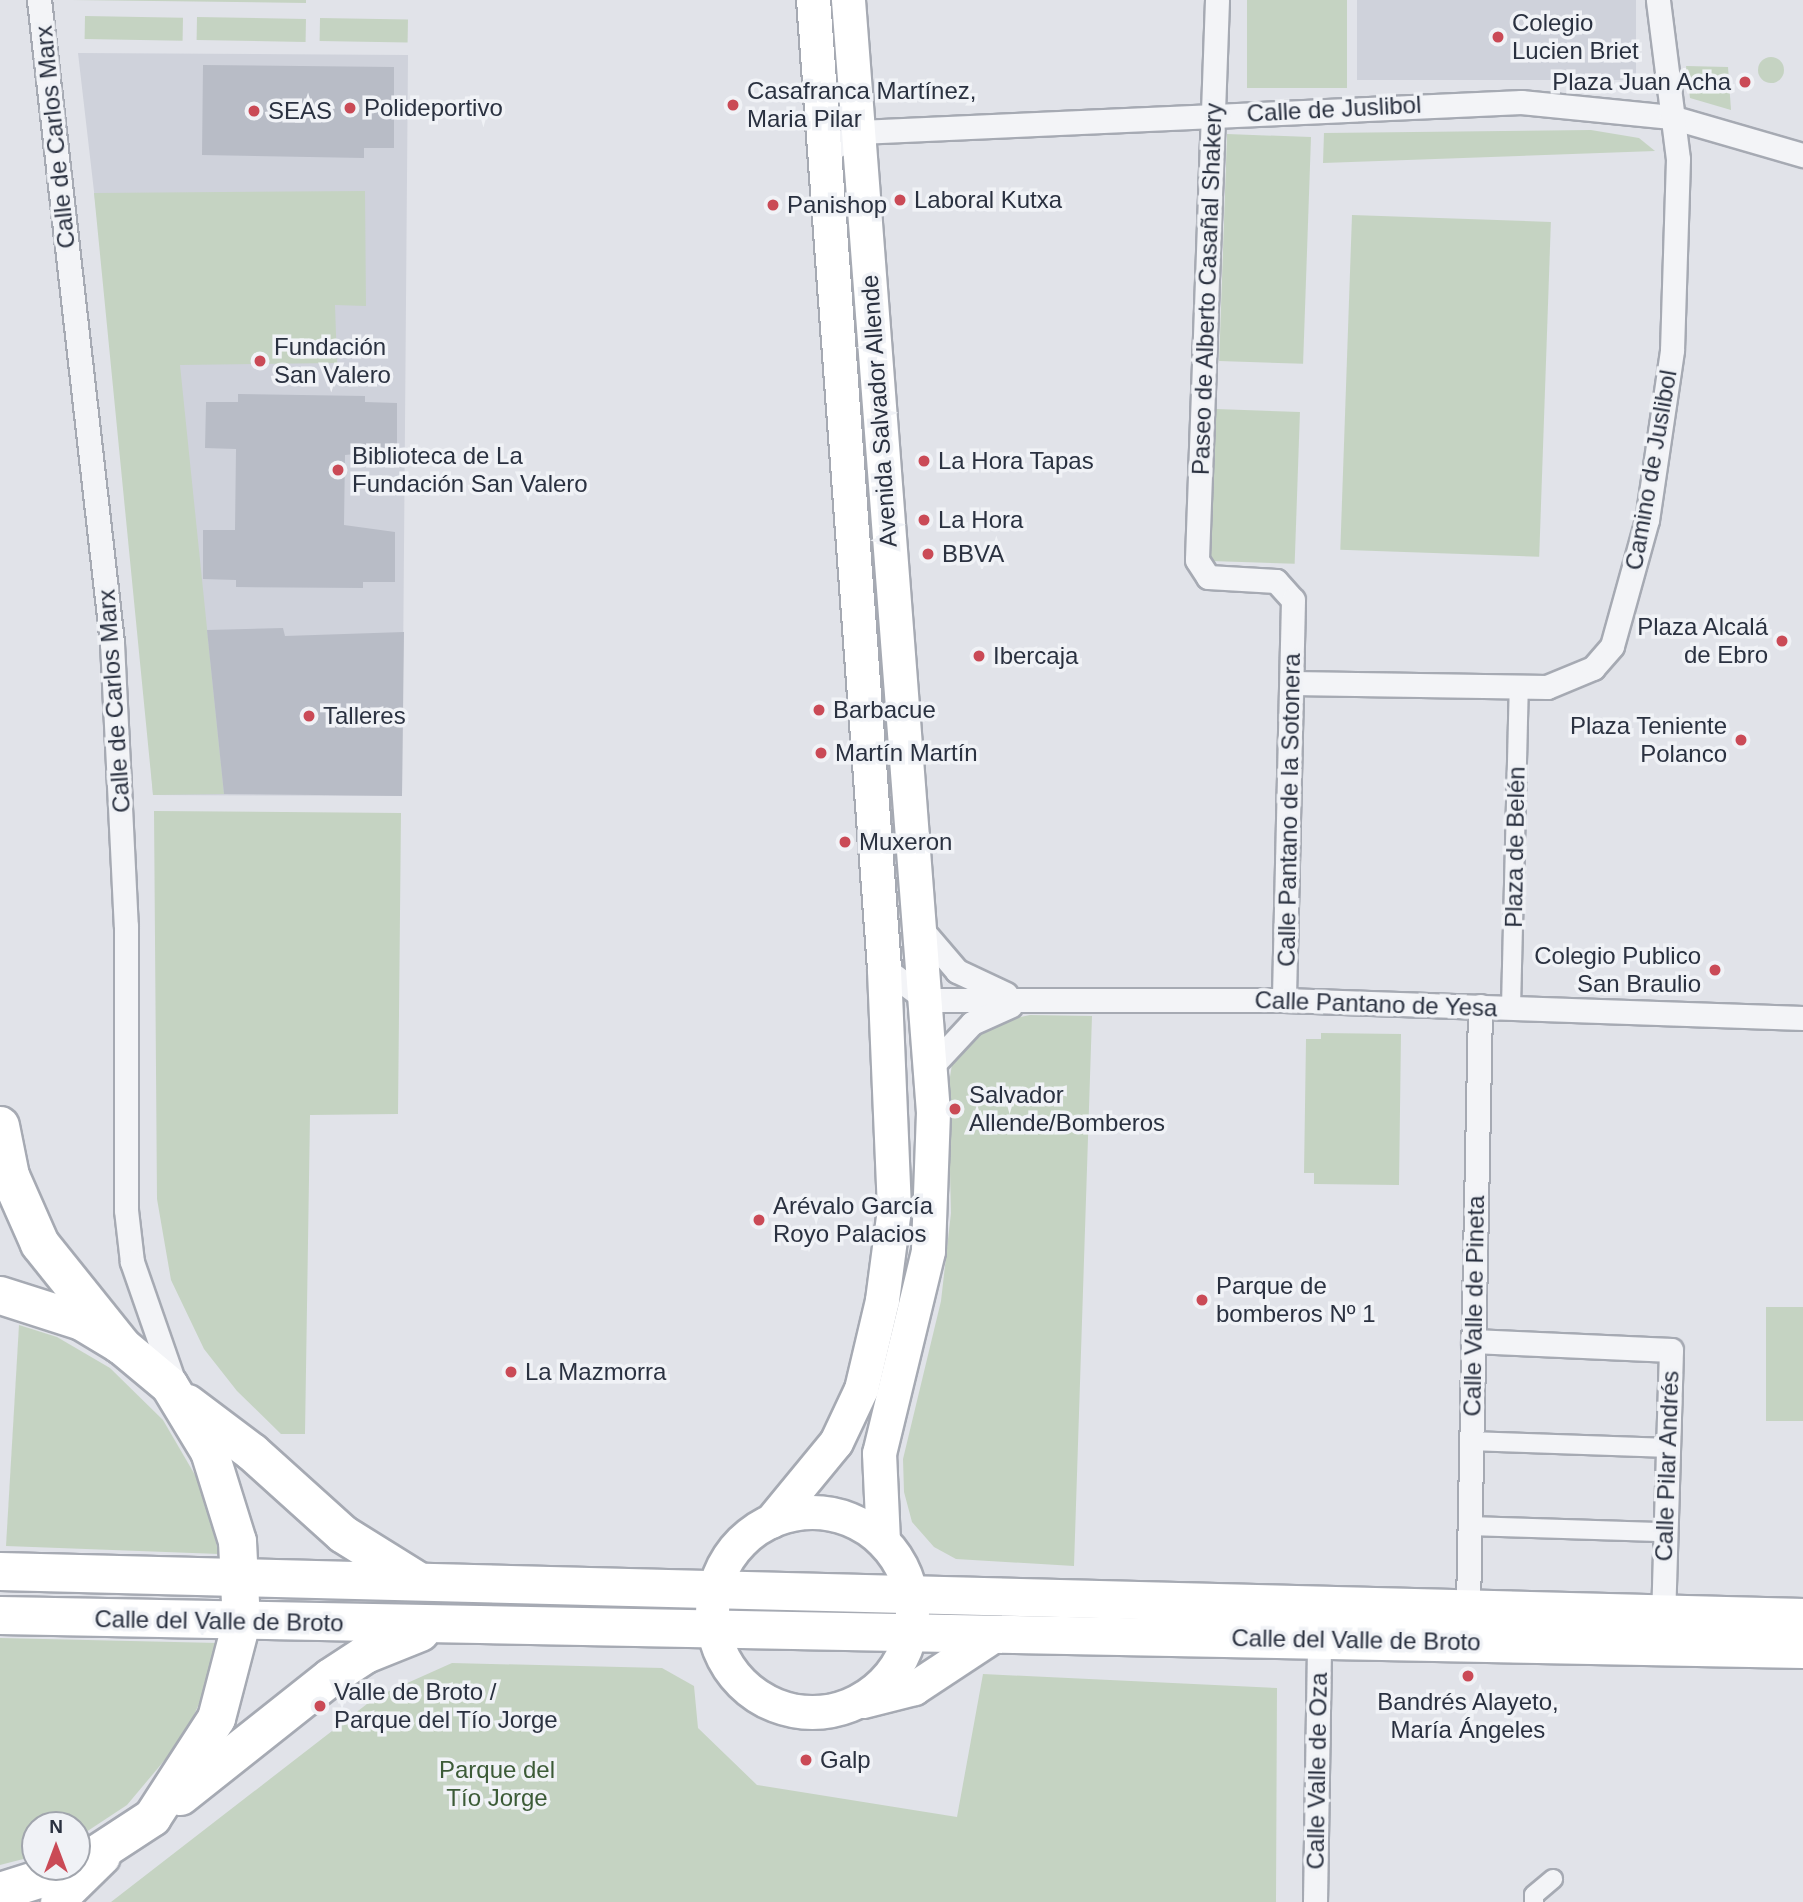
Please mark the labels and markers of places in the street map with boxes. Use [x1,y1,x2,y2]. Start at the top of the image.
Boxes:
place label: Colegio Lucien Briet [1512,9,1639,65]
marker: Colegio Lucien Briet [1490,29,1506,45]
place label: Plaza Juan Acha [1551,68,1731,96]
marker: Plaza Juan Acha [1737,74,1753,90]
place label: Casafranca Martínez, Maria Pilar [747,77,976,133]
place label: Polideportivo [364,94,503,122]
place label: SEAS [268,97,332,125]
marker: Casafranca Martínez, Maria Pilar [725,97,741,113]
marker: Polideportivo [342,100,358,116]
marker: SEAS [246,103,262,119]
place label: Laboral Kutxa [914,186,1062,214]
place label: Panishop [787,191,887,219]
marker: Laboral Kutxa [892,192,908,208]
marker: Panishop [765,197,781,213]
place label: Fundación San Valero [274,333,391,389]
marker: Fundación San Valero [252,353,268,369]
place label: Biblioteca de La Fundación San Valero [352,442,588,498]
place label: La Hora Tapas [938,447,1094,475]
marker: La Hora Tapas [916,453,932,469]
marker: Biblioteca de La Fundación San Valero [330,462,346,478]
place label: La Hora [938,506,1023,534]
marker: La Hora [916,512,932,528]
place label: BBVA [942,540,1004,568]
marker: BBVA [920,546,936,562]
place label: Plaza Alcalá de Ebro [1636,613,1768,669]
marker: Plaza Alcalá de Ebro [1774,633,1790,649]
place label: Ibercaja [993,642,1078,670]
marker: Ibercaja [971,648,987,664]
place label: Barbacue [833,696,936,724]
place label: Talleres [323,702,406,730]
marker: Barbacue [811,702,827,718]
marker: Talleres [301,708,317,724]
place label: Plaza Teniente Polanco [1570,712,1727,768]
marker: Plaza Teniente Polanco [1733,732,1749,748]
place label: Martín Martín [835,739,978,767]
marker: Martín Martín [813,745,829,761]
place label: Muxeron [859,828,952,856]
marker: Muxeron [837,834,853,850]
place label: Colegio Publico San Braulio [1534,942,1701,998]
marker: Colegio Publico San Braulio [1707,962,1723,978]
place label: Salvador Allende/Bomberos [969,1081,1165,1137]
marker: Salvador Allende/Bomberos [947,1101,963,1117]
place label: Arévalo García Royo Palacios [773,1192,933,1248]
marker: Arévalo García Royo Palacios [751,1212,767,1228]
place label: Parque de bomberos Nº 1 [1216,1272,1376,1328]
marker: Parque de bomberos Nº 1 [1194,1292,1210,1308]
place label: La Mazmorra [525,1358,666,1386]
marker: La Mazmorra [503,1364,519,1380]
marker: Bandrés Alayeto, María Ángeles [1460,1668,1476,1684]
place label: Valle de Broto / Parque del Tío Jorge [334,1678,558,1734]
place label: Bandrés Alayeto, María Ángeles [1377,1688,1559,1744]
marker: Valle de Broto / Parque del Tío Jorge [312,1698,328,1714]
place label: Galp [820,1746,871,1774]
marker: Galp [798,1752,814,1768]

